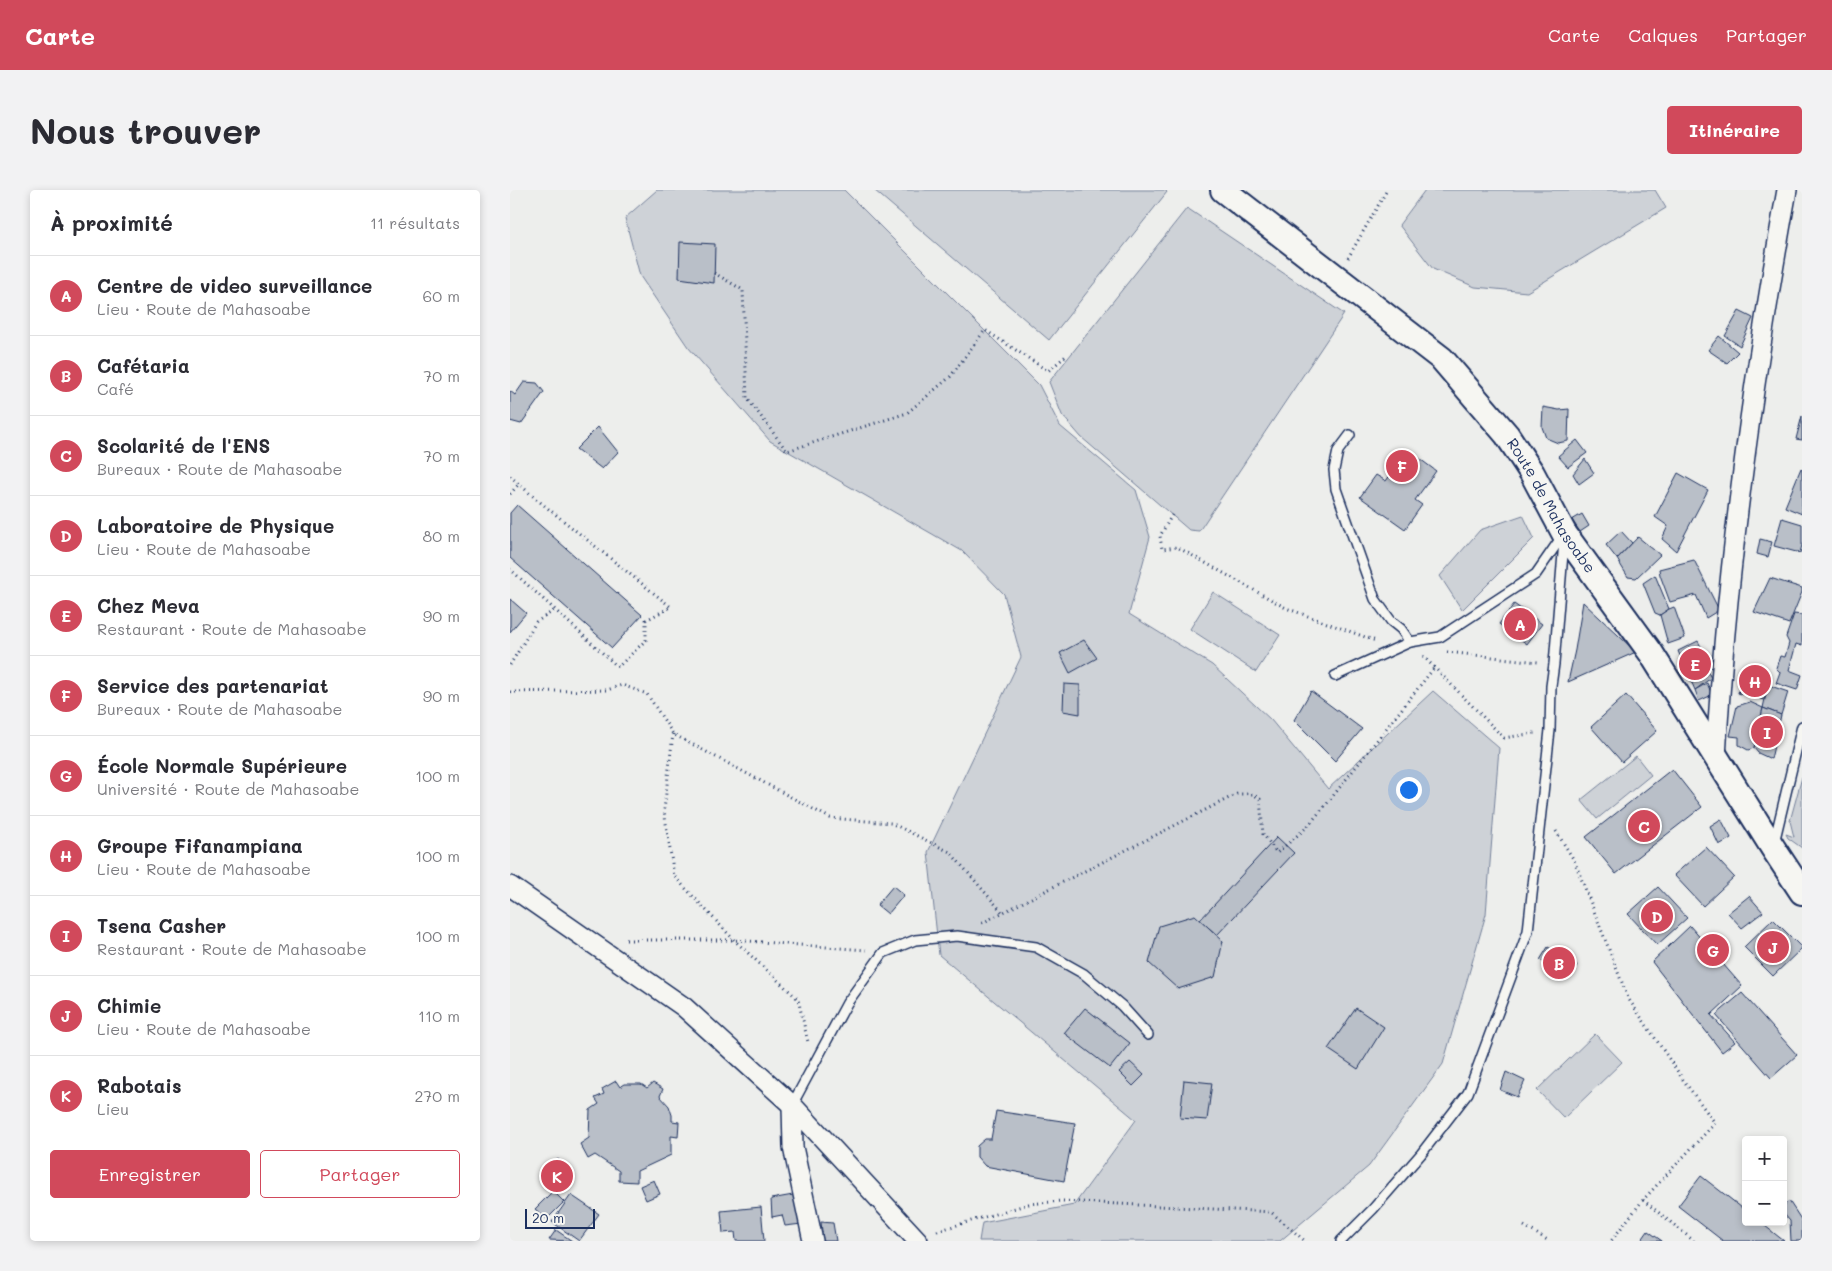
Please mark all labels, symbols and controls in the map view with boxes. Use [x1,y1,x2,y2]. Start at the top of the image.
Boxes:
text: Carte [25,20,95,51]
text: Carte [1548,23,1600,47]
text: Calques [1628,23,1698,47]
text: Partager [1726,23,1807,47]
button: Itinéraire [1667,106,1802,154]
text: Nous trouver [30,107,261,153]
text: À proximité [50,209,173,236]
text: 11 résultats [370,212,460,233]
text: Centre de video surveillance [97,273,372,298]
text: A [60,285,72,306]
text: 60 m [423,285,460,306]
text: Lieu · Route de Mahasoabe [97,298,311,319]
text: Cafétaria [97,353,190,378]
text: B [61,365,71,386]
text: 70 m [423,365,460,386]
text: Café [97,378,134,399]
text: Scolarité de l'ENS [97,433,270,458]
street label: Route de Mahasoabe [1503,434,1601,577]
text: C [60,445,72,466]
text: 70 m [423,445,460,466]
pin: F [1386,447,1418,485]
text: Bureaux · Route de Mahasoabe [97,458,342,479]
text: Laboratoire de Physique [97,513,334,538]
text: D [60,525,72,546]
text: 80 m [423,525,460,546]
text: Lieu · Route de Mahasoabe [97,538,311,559]
text: Chez Meva [97,593,200,618]
text: E [61,605,71,626]
text: 90 m [423,605,460,626]
pin: A [1504,605,1536,643]
text: Restaurant · Route de Mahasoabe [97,618,367,639]
pin: E [1679,645,1711,683]
pin: H [1739,662,1771,700]
text: Service des partenariat [97,673,328,698]
text: F [61,685,71,706]
text: 90 m [423,685,460,706]
text: Bureaux · Route de Mahasoabe [97,698,342,719]
pin: I [1751,713,1783,751]
text: École Normale Supérieure [97,753,347,778]
text: G [60,765,72,786]
text: 100 m [415,765,460,786]
your location [1396,777,1422,803]
text: Université · Route de Mahasoabe [97,778,359,799]
pin: C [1628,807,1660,845]
text: Groupe Fifanampiana [97,833,303,858]
text: H [60,845,72,866]
text: 100 m [415,845,460,866]
text: Lieu · Route de Mahasoabe [97,858,311,879]
pin: D [1641,897,1673,935]
text: Tsena Casher [97,913,226,938]
text: I [62,925,70,946]
text: 100 m [415,925,460,946]
pin: J [1757,928,1789,966]
pin: G [1697,931,1729,969]
text: Restaurant · Route de Mahasoabe [97,938,367,959]
pin: B [1543,944,1575,982]
text: Chimie [97,993,161,1018]
text: J [61,1005,71,1026]
text: 110 m [418,1005,460,1026]
text: Lieu · Route de Mahasoabe [97,1018,311,1039]
text: Rabotais [97,1073,182,1098]
text: K [61,1085,71,1106]
text: 270 m [414,1085,460,1106]
text: Lieu [97,1098,129,1119]
map controls [1742,1136,1787,1226]
button: + [1742,1136,1787,1181]
button: Enregistrer [50,1150,250,1198]
button: Partager [260,1150,460,1198]
pin: K [541,1157,573,1195]
button: − [1742,1181,1787,1226]
scale bar [525,1206,595,1229]
text: 20 m [532,1208,564,1227]

